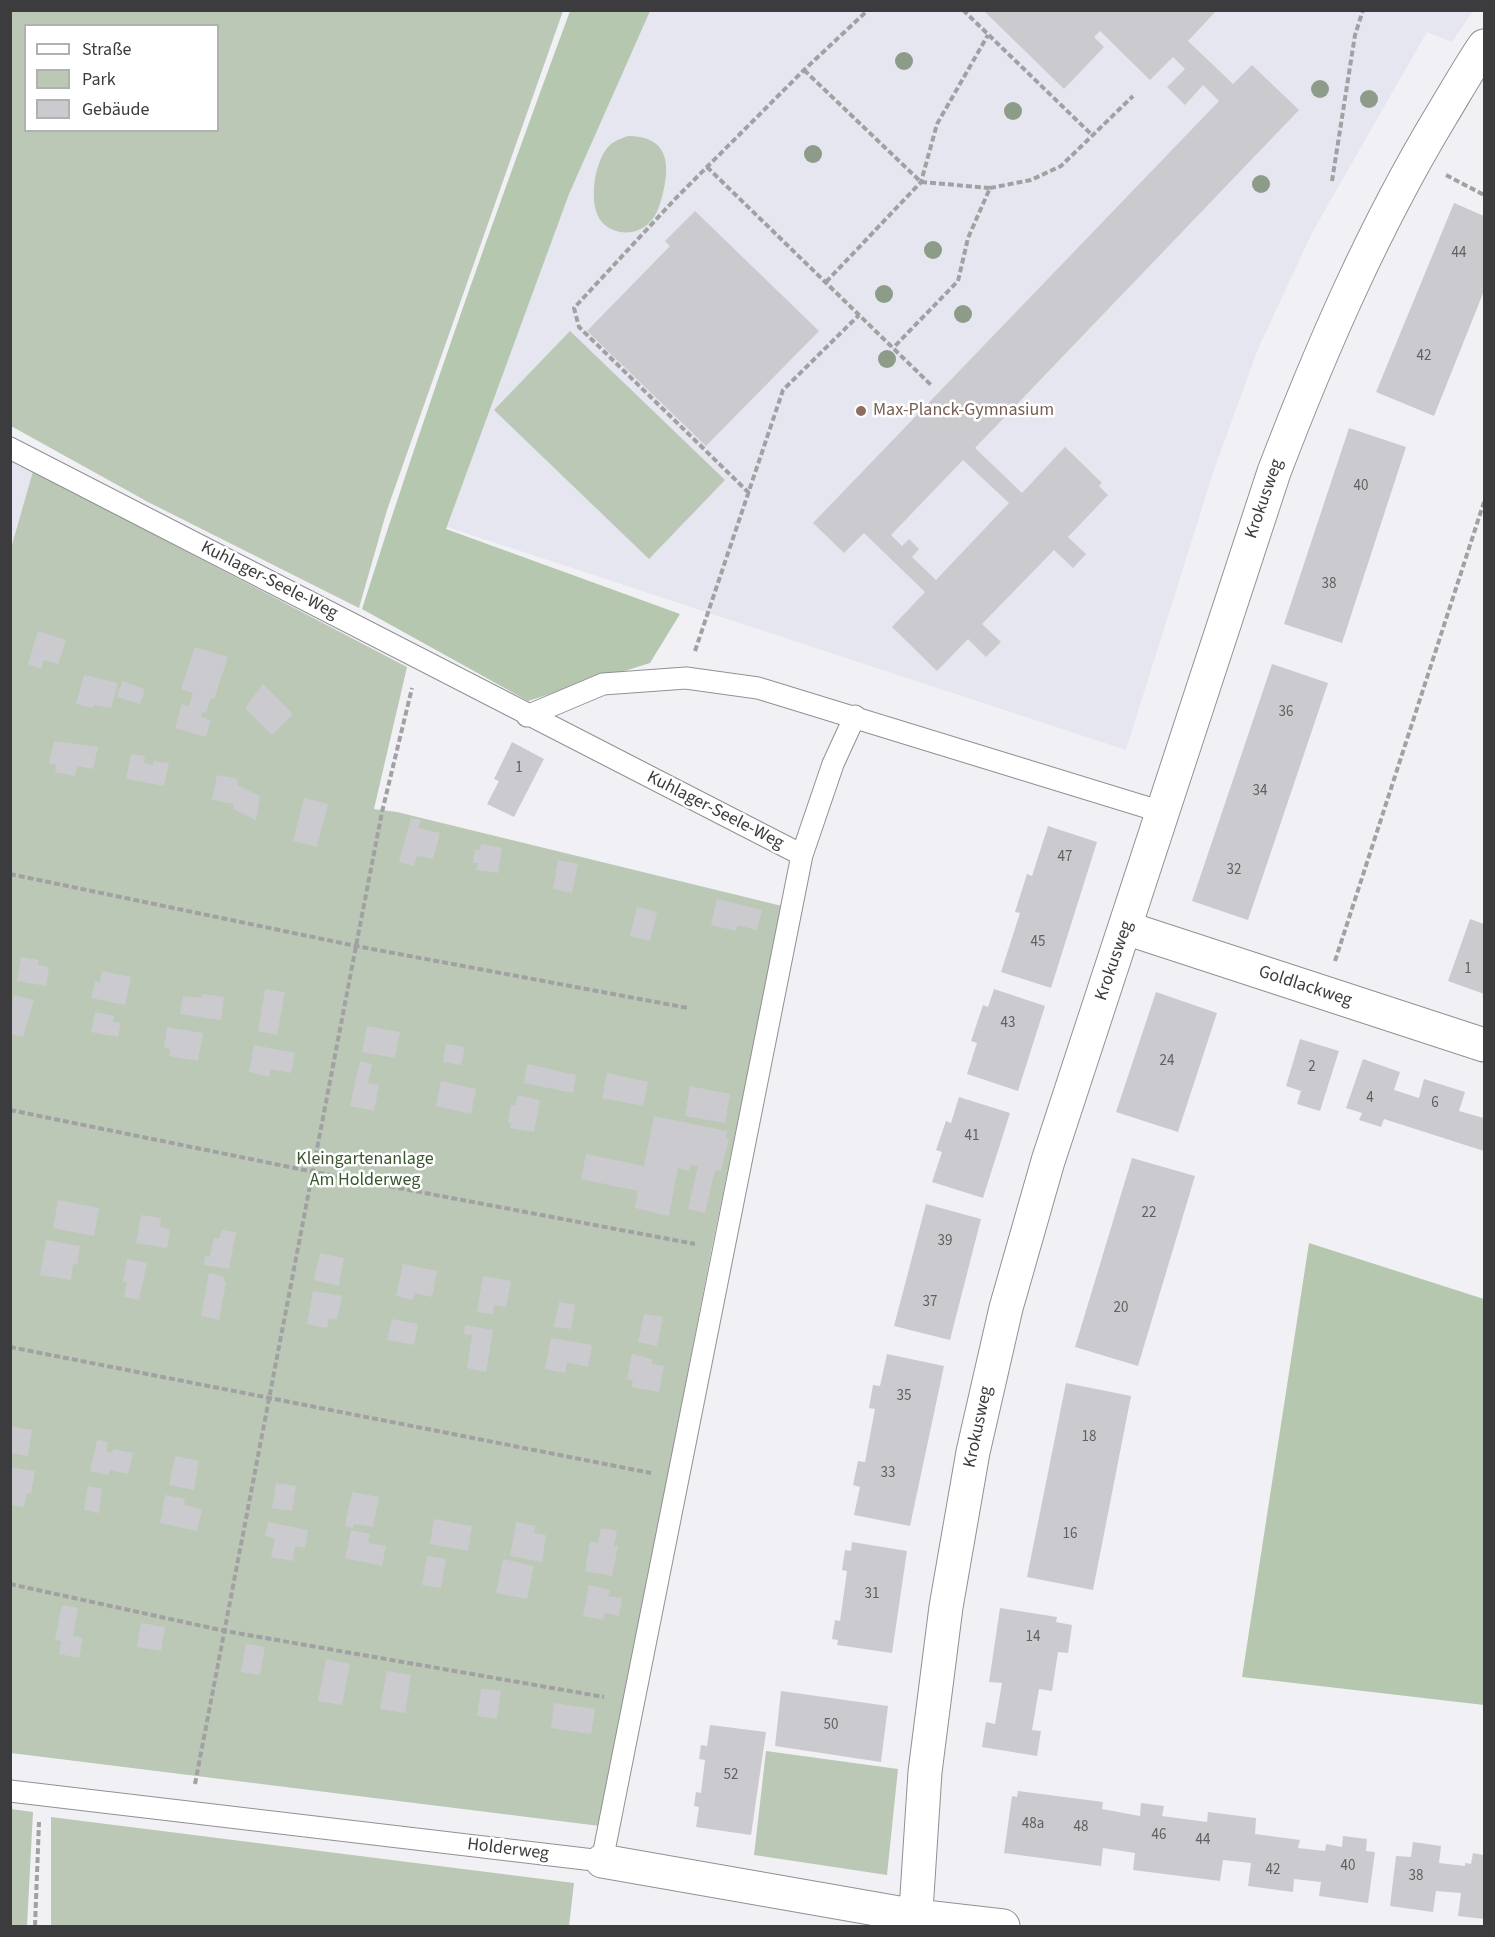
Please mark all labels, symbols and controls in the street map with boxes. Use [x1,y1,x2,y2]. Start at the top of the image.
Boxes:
legend [24,24,219,132]
text: Straße [82,37,131,62]
text: Park [82,67,116,92]
text: Gebäude [82,97,150,122]
house number: 44 [1452,245,1466,263]
house number: 42 [1417,348,1431,366]
place label: Max-Planck-Gymnasium [873,400,1054,422]
marker: Max-Planck-Gymnasium [854,404,868,418]
street label: Krokusweg [1241,456,1289,542]
house number: 40 [1354,478,1368,496]
street label: Kuhlager-Seele-Weg [197,537,341,625]
house number: 38 [1322,576,1336,594]
house number: 36 [1279,704,1293,722]
house number: 1 [515,760,523,778]
street label: Kuhlager-Seele-Weg [643,767,787,855]
house number: 34 [1253,783,1267,801]
house number: 47 [1058,849,1072,867]
house number: 32 [1227,862,1241,880]
street label: Krokusweg [1091,918,1139,1004]
house number: 45 [1031,934,1045,952]
house number: 1 [1464,961,1472,979]
street label: Goldlackweg [1256,962,1354,1012]
house number: 43 [1001,1015,1015,1033]
house number: 24 [1160,1053,1174,1071]
house number: 2 [1308,1059,1316,1077]
house number: 4 [1366,1090,1374,1108]
house number: 6 [1431,1095,1439,1113]
house number: 41 [965,1128,979,1146]
park label: Kleingartenanlage Am Holderweg [296,1149,434,1192]
house number: 22 [1142,1205,1156,1223]
house number: 39 [938,1233,952,1251]
house number: 37 [923,1294,937,1312]
house number: 20 [1114,1300,1128,1318]
street label: Krokusweg [960,1384,998,1470]
house number: 35 [897,1388,911,1406]
house number: 18 [1082,1429,1096,1447]
house number: 33 [881,1465,895,1483]
house number: 16 [1063,1526,1077,1544]
house number: 31 [865,1586,879,1604]
house number: 14 [1026,1629,1040,1647]
house number: 50 [824,1717,838,1735]
house number: 52 [724,1767,738,1785]
house number: 48a [1022,1816,1044,1834]
house number: 48 [1074,1819,1088,1837]
house number: 46 [1152,1827,1166,1845]
house number: 44 [1196,1832,1210,1850]
street label: Holderweg [466,1834,550,1866]
house number: 40 [1341,1858,1355,1876]
house number: 42 [1266,1862,1280,1880]
house number: 38 [1409,1868,1423,1886]

